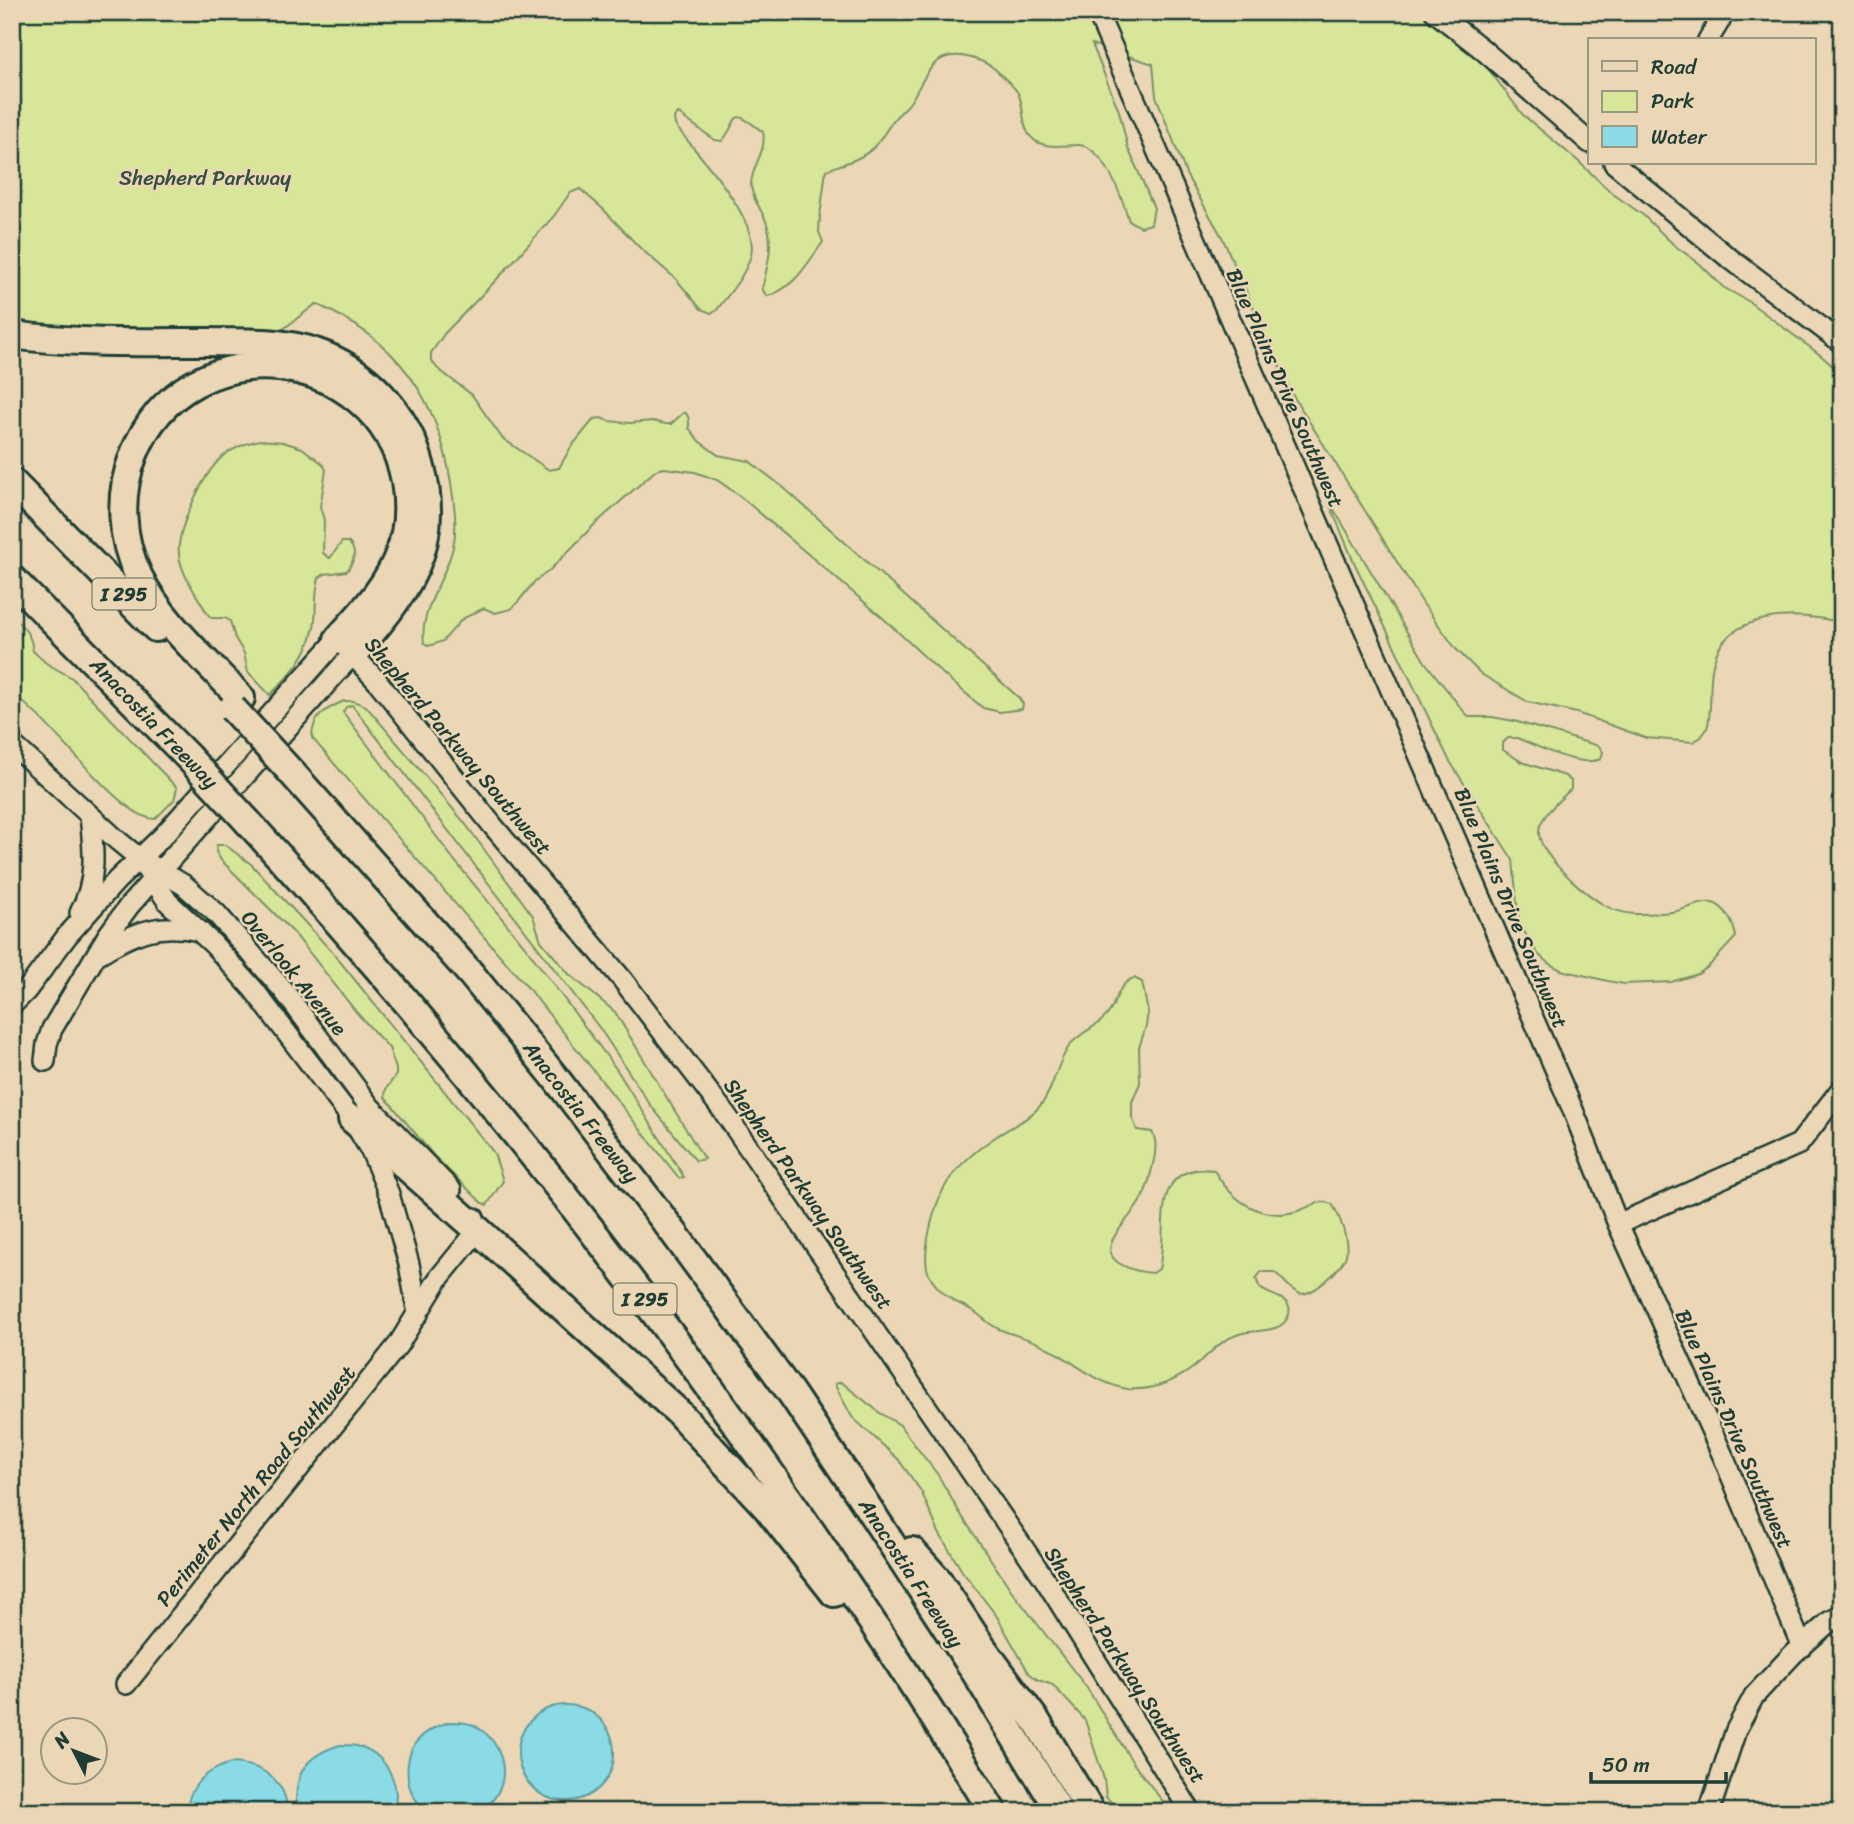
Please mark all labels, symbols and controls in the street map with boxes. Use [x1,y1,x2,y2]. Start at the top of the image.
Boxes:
legend [1588,38,1815,164]
text: Road [1651,48,1698,86]
text: Park [1651,82,1694,120]
text: Water [1651,118,1708,156]
park label: Shepherd Parkway [119,159,291,197]
street label: Blue Plains Drive Southwest [1215,262,1355,514]
road number: I 295 [92,579,156,610]
street label: Shepherd Parkway Southwest [354,628,562,864]
street label: Anacostia Freeway [79,647,228,799]
street label: Blue Plains Drive Southwest [1443,781,1579,1035]
street label: Overlook Avenue [231,901,357,1045]
street label: Anacostia Freeway [512,1031,649,1192]
street label: Shepherd Parkway Southwest [713,1070,903,1318]
road number: I 295 [614,1284,676,1315]
street label: Blue Plains Drive Southwest [1664,1303,1804,1555]
street label: Perimeter North Road Southwest [146,1357,366,1615]
street label: Anacostia Freeway [847,1489,974,1656]
street label: Shepherd Parkway Southwest [1034,1539,1216,1791]
north arrow [38,1716,108,1786]
text: N [44,1723,79,1757]
scale bar [1591,1740,1726,1784]
text: 50 m [1602,1746,1650,1784]

